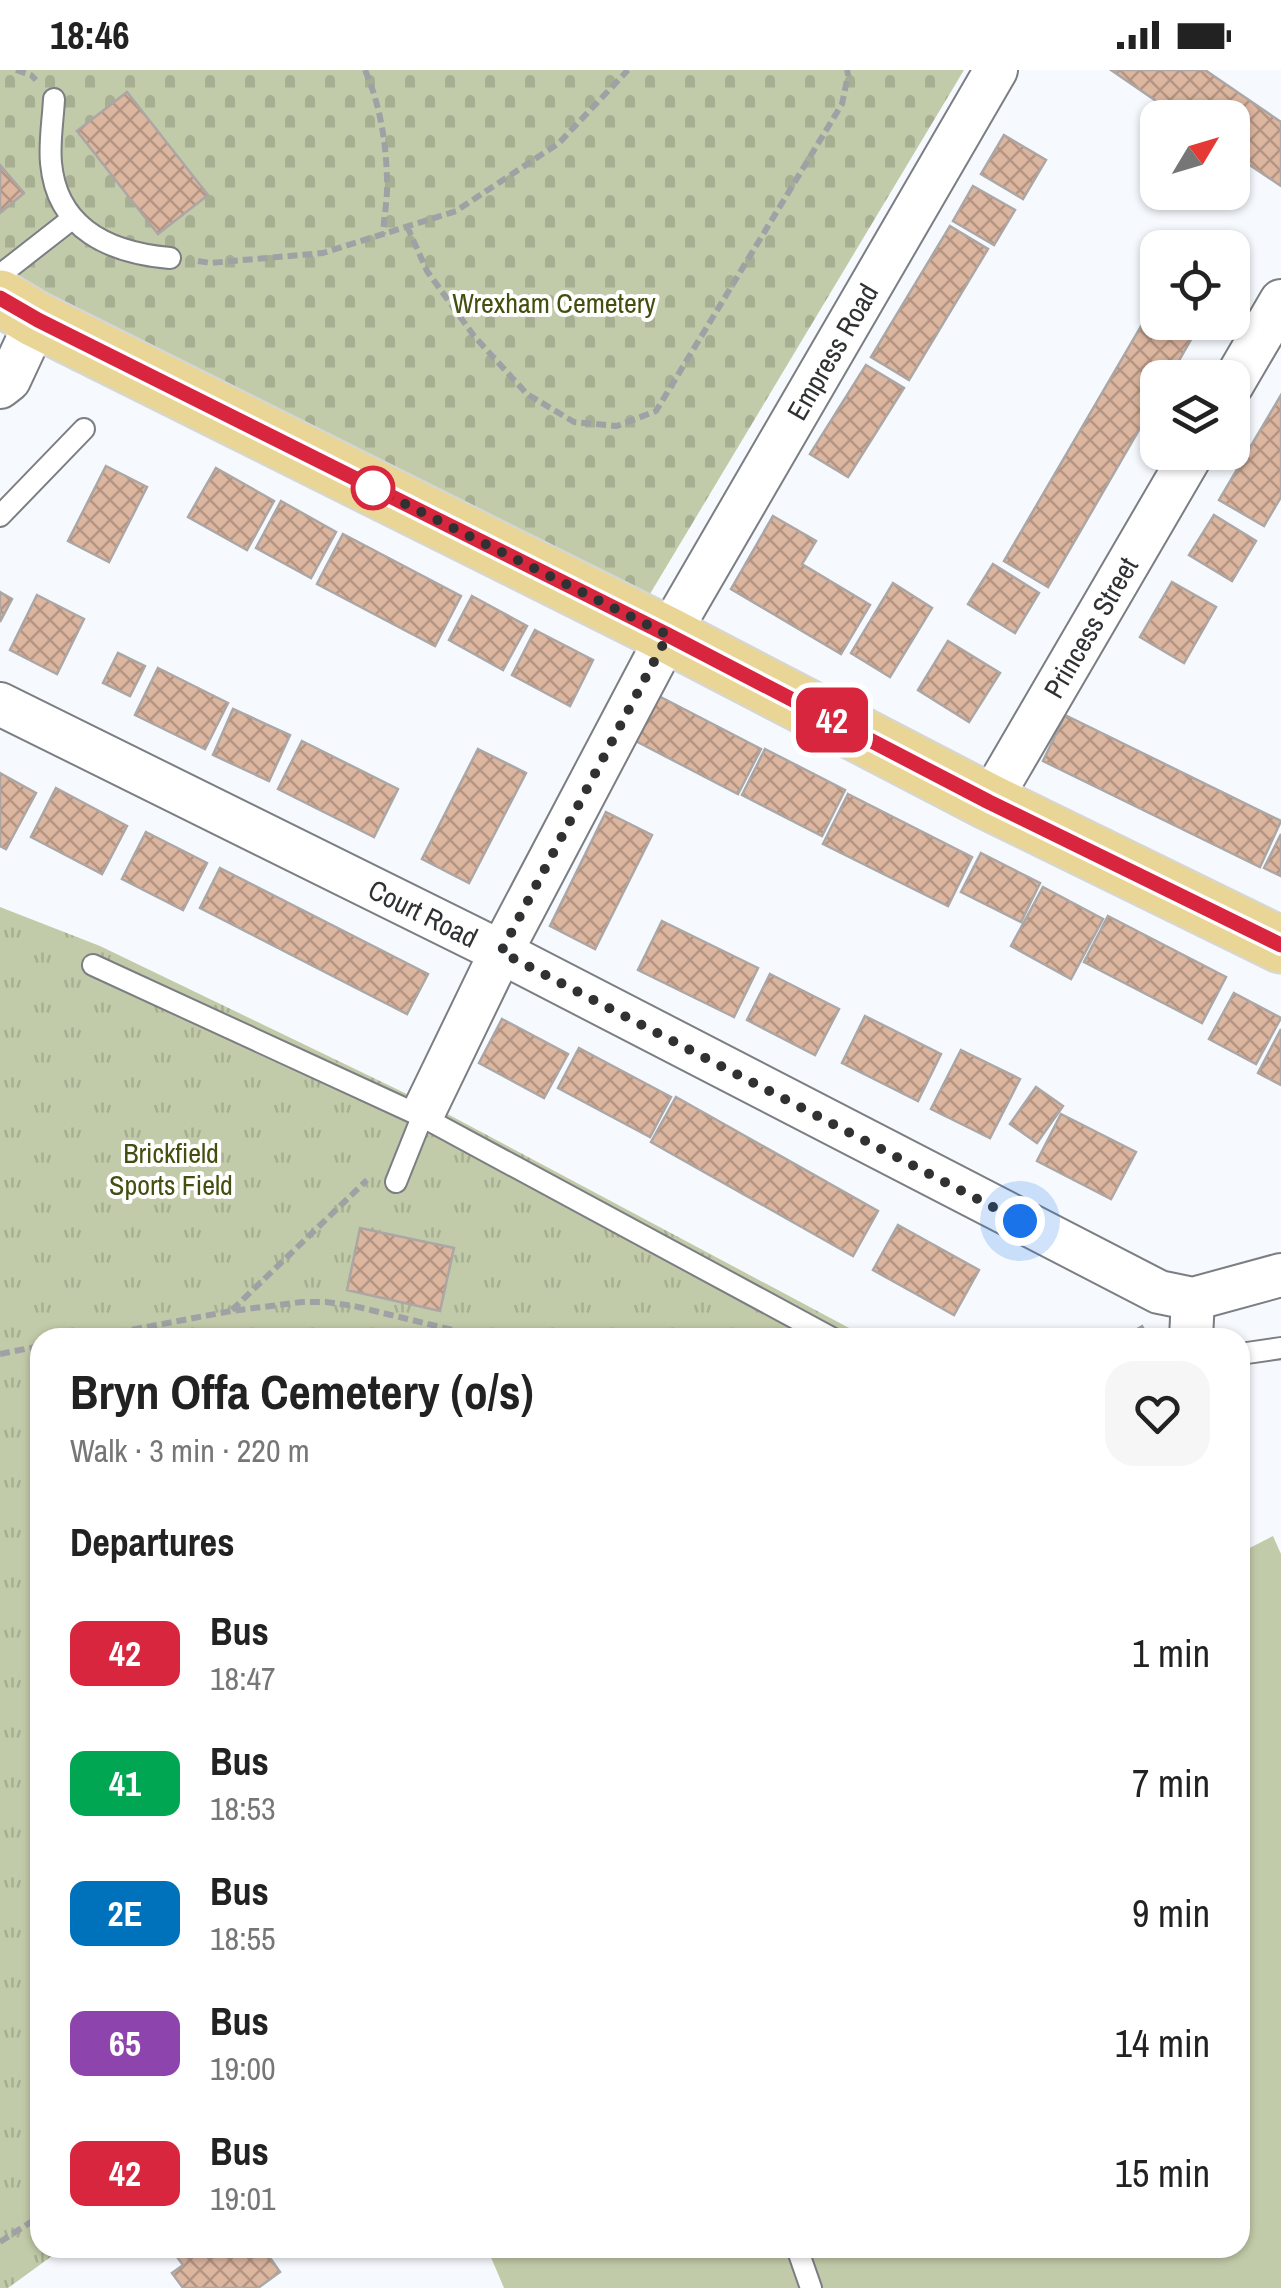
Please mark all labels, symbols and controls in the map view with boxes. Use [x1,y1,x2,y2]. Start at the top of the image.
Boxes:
text: 18:46 [50,10,130,61]
north arrow [1140,100,1250,210]
map controls [1140,100,1250,470]
button: locate [1140,230,1250,340]
street label: Empress Road [778,277,887,427]
park label: Wrexham Cemetery [452,284,656,322]
button: layers [1140,360,1250,470]
unlabelled marker [352,467,394,509]
street label: Princess Street [1035,550,1147,705]
line badge: 42 [787,688,877,752]
text: 42 [816,697,848,744]
street label: Court Road [362,870,484,956]
park label: Brickfield Sports Field [109,1134,233,1204]
your location [995,1196,1045,1246]
text: Bryn Offa Cemetery (o/s) [70,1359,534,1424]
button: heart [1105,1361,1210,1466]
text: Walk · 3 min · 220 m [70,1429,310,1472]
text: Departures [70,1517,235,1568]
text: Bus [210,1606,269,1657]
text: 1 min [1132,1628,1210,1679]
text: 42 [109,1630,141,1677]
text: 18:47 [210,1657,276,1700]
text: Bus [210,1736,269,1787]
text: 7 min [1132,1758,1210,1809]
text: 41 [109,1760,141,1807]
text: 18:53 [210,1787,276,1830]
text: Bus [210,1866,269,1917]
text: 9 min [1132,1888,1210,1939]
text: 2E [107,1890,143,1937]
text: 18:55 [210,1917,276,1960]
text: Bus [210,1996,269,2047]
text: 14 min [1115,2018,1210,2069]
text: 65 [109,2020,141,2067]
text: 19:00 [210,2047,276,2090]
text: Bus [210,2126,269,2177]
text: 15 min [1115,2148,1210,2199]
text: 42 [109,2150,141,2197]
text: 19:01 [210,2177,276,2220]

